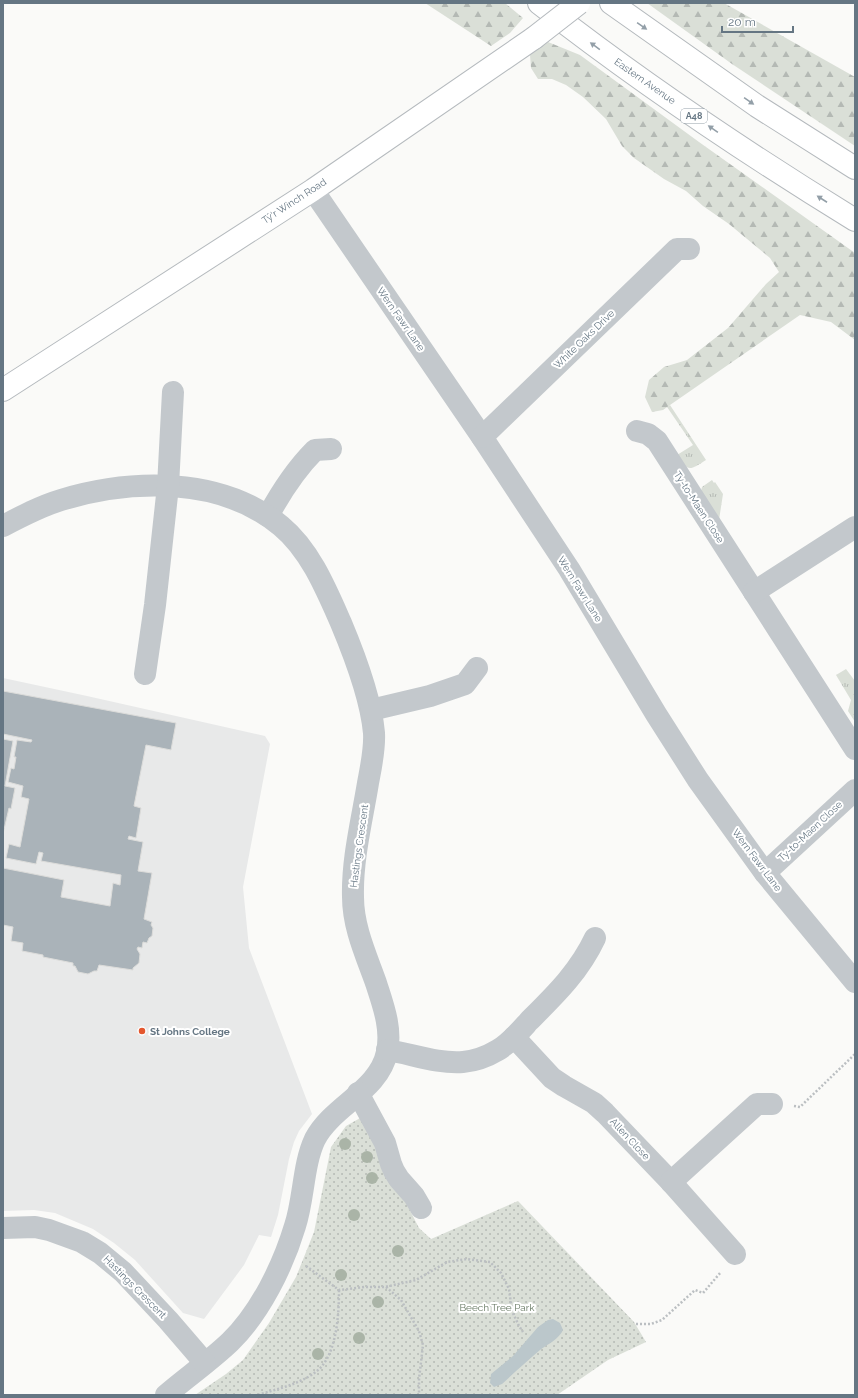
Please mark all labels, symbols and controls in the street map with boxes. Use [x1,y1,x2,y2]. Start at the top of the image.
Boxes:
scale bar [722,8,793,34]
text: 20 m [728,15,756,29]
one-way arrow [637,22,647,30]
one-way arrow [590,42,601,50]
street label: Eastern Avenue [612,56,678,106]
one-way arrow [744,97,754,105]
road number: A48 [681,109,707,123]
one-way arrow [708,125,718,133]
street label: Tŷ'r Winch Road [260,176,328,226]
one-way arrow [816,196,828,203]
street label: Wern Fawr Lane [375,285,427,353]
street label: White Oaks Drive [552,307,617,371]
street label: Ty-to-Maen Close [672,469,726,545]
street label: Wern Fawr Lane [555,554,605,624]
street label: Ty-to-Maen Close [776,799,844,863]
street label: Hastings Crescent [348,803,370,888]
street label: Wern Fawr Lane [730,827,784,893]
marker: St Johns College [137,1026,147,1036]
place label: St Johns College [150,1026,230,1037]
street label: Allen Close [608,1116,652,1162]
street label: Hastings Crescent [101,1253,169,1321]
park label: Beech Tree Park [459,1302,535,1313]

